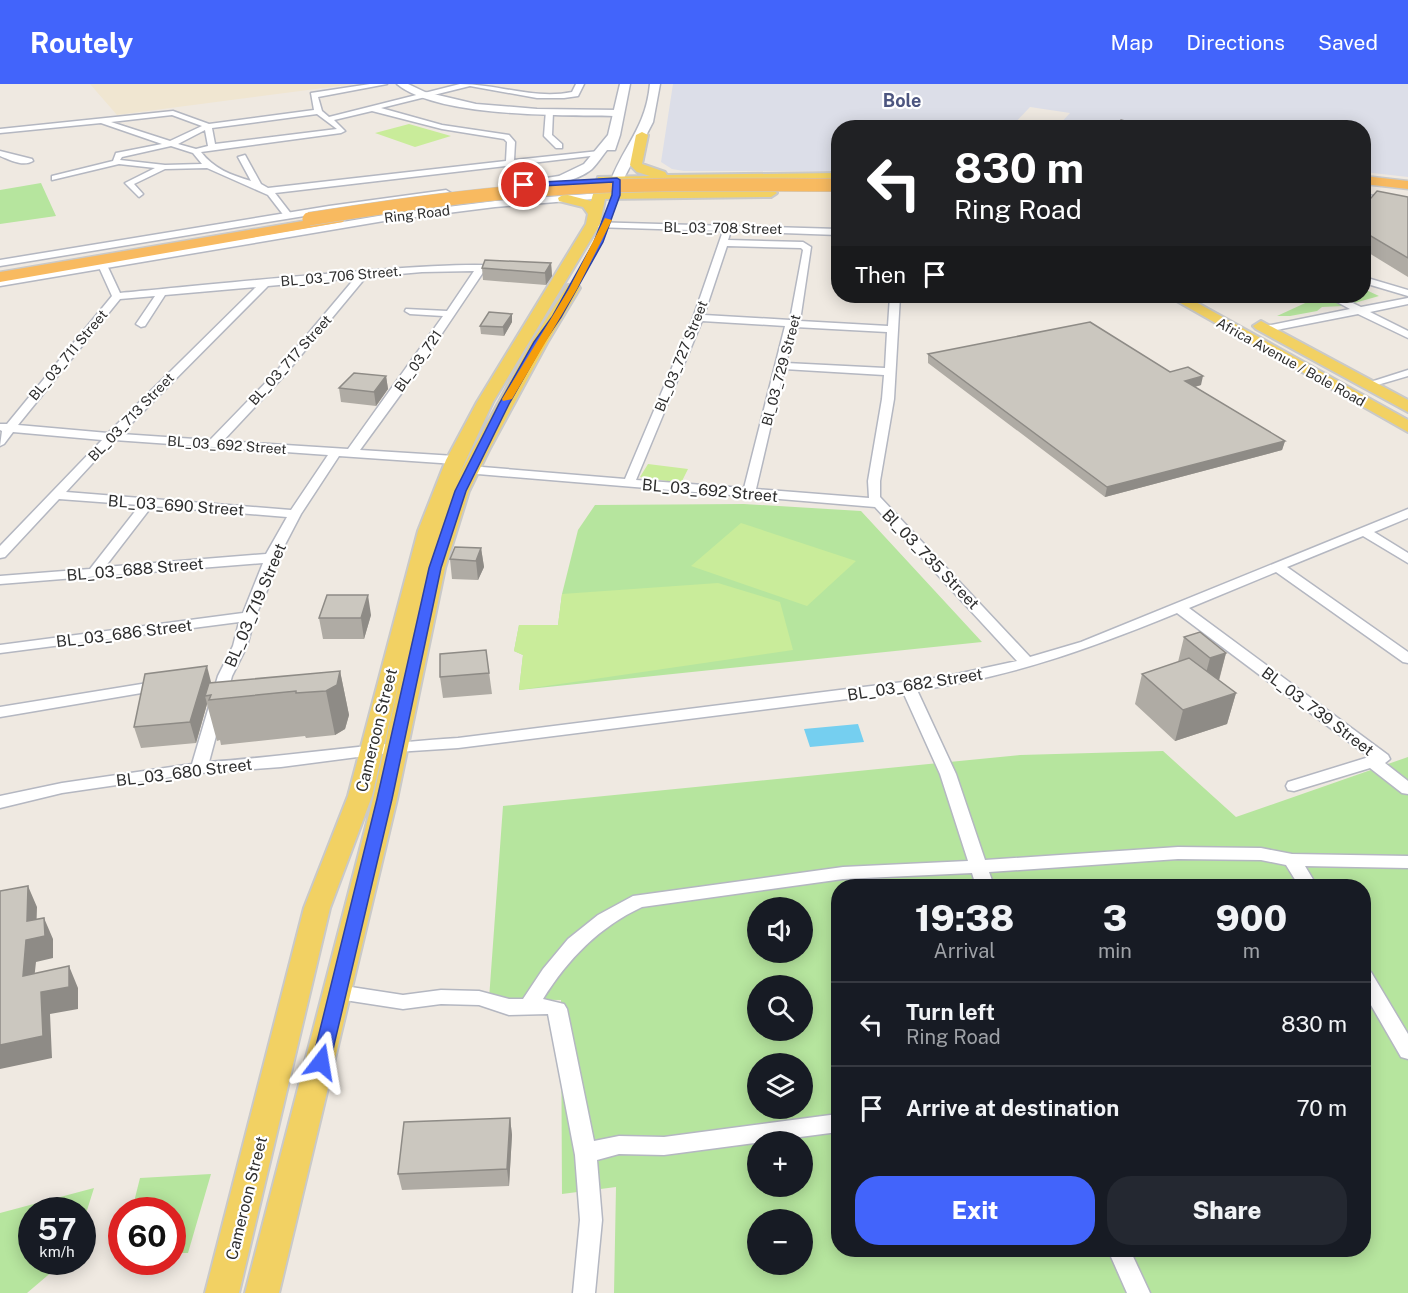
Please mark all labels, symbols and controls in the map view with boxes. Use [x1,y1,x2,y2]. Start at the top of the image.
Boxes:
text: Routely [30,26,133,59]
text: Map [1111,30,1153,55]
text: Directions [1186,30,1285,55]
text: Saved [1318,30,1378,55]
district label: Bole [883,90,921,111]
text: 830 m [954,143,1084,192]
icon: left [855,144,933,222]
pin [498,159,549,210]
icon: arrive [507,168,540,201]
text: Ring Road [954,193,1082,225]
street label: Ring Road [383,202,451,226]
street label: BL_03_708 Street [664,219,782,237]
icon: arrive [918,258,951,291]
text: Then [855,262,906,288]
street label: BL_03_706 Street. [280,263,402,289]
street label: BL_03_727 Street [651,298,711,414]
street label: BL_03_711 Street [26,307,110,403]
street label: BL_03_717 Street [245,312,335,408]
street label: Bl_03_729 Street [758,313,804,427]
street label: Africa Avenue / Bole Road [1214,314,1368,410]
street label: BL_03_721 [391,327,445,395]
street label: BL_03_713 Street [85,370,177,464]
street label: BL_03_692 Street [167,433,287,457]
street label: BL_03_692 Street [641,475,779,506]
street label: BL_03_690 Street [107,491,245,520]
street label: Bl_03_735 Street [878,505,983,613]
street label: BL_03_719 Street [221,540,290,670]
street label: BL_03_688 Street [66,554,204,585]
street label: BL_03_686 Street [55,616,193,651]
street label: BL_03_739 Street [1258,663,1378,760]
street label: BL_03_682 Street [846,664,984,705]
street label: Cameroon Street [352,666,401,794]
street label: BL_03_680 Street [115,755,253,790]
map controls [747,897,813,1275]
button: sound [747,897,813,963]
text: 19:38 [915,897,1014,939]
text: 3 [1103,897,1127,939]
text: 900 [1216,897,1287,939]
text: Arrival [934,939,995,963]
text: min [1098,939,1132,963]
text: m [1243,939,1260,963]
button: search [747,975,813,1041]
text: Turn left [906,999,995,1025]
icon: left [855,1008,888,1041]
text: 830 m [1281,1011,1347,1037]
text: Ring Road [906,1025,1001,1049]
position arrow [289,1030,353,1094]
button: layers [747,1053,813,1119]
icon: arrive [855,1092,888,1125]
text: Arrive at destination [906,1095,1119,1121]
text: 70 m [1296,1095,1347,1121]
button: + [747,1131,813,1197]
street label: Cameroon Street [222,1134,271,1262]
button: Exit [855,1176,1095,1245]
button: Share [1107,1176,1347,1245]
speed limit sign: 60 [108,1197,186,1275]
button: − [747,1209,813,1275]
text: 57 [37,1211,77,1247]
text: km/h [39,1243,75,1260]

